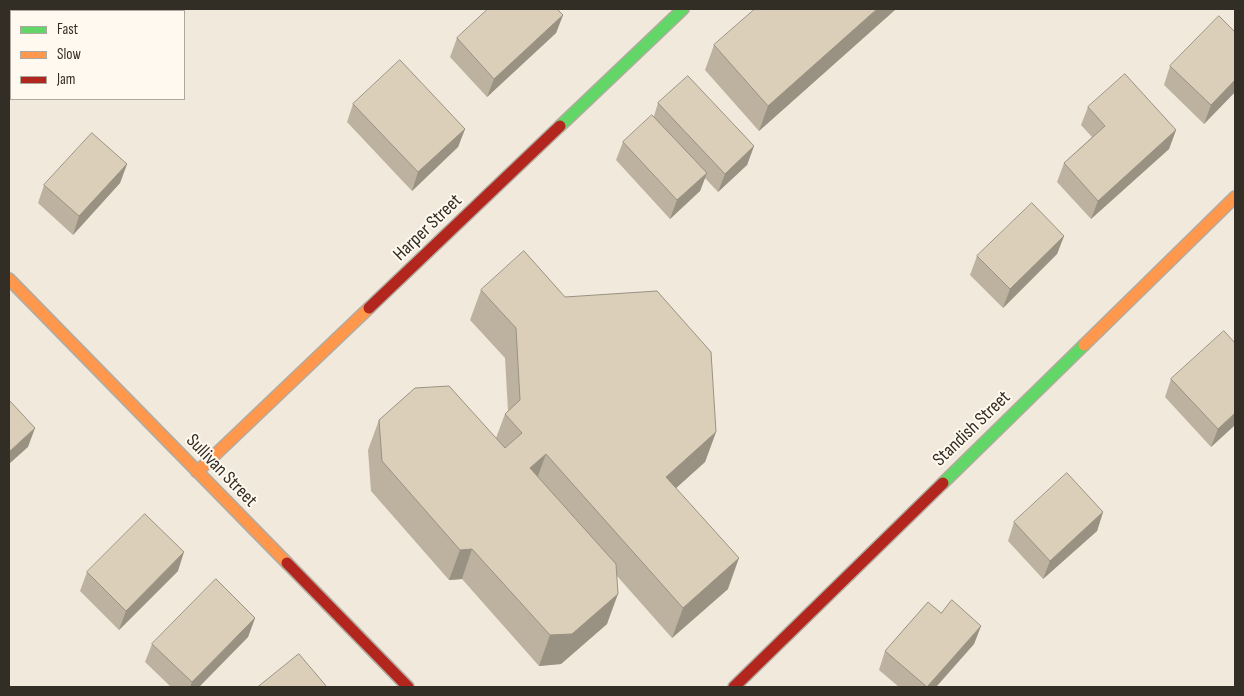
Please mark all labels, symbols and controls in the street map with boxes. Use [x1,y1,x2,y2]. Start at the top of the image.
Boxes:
legend [10,10,185,100]
text: Fast [57,20,78,39]
text: Slow [57,45,81,64]
text: Jam [57,70,75,89]
street label: Harper Street [389,190,467,266]
street label: Standish Street [929,386,1015,472]
street label: Sullivan Street [181,430,261,512]

